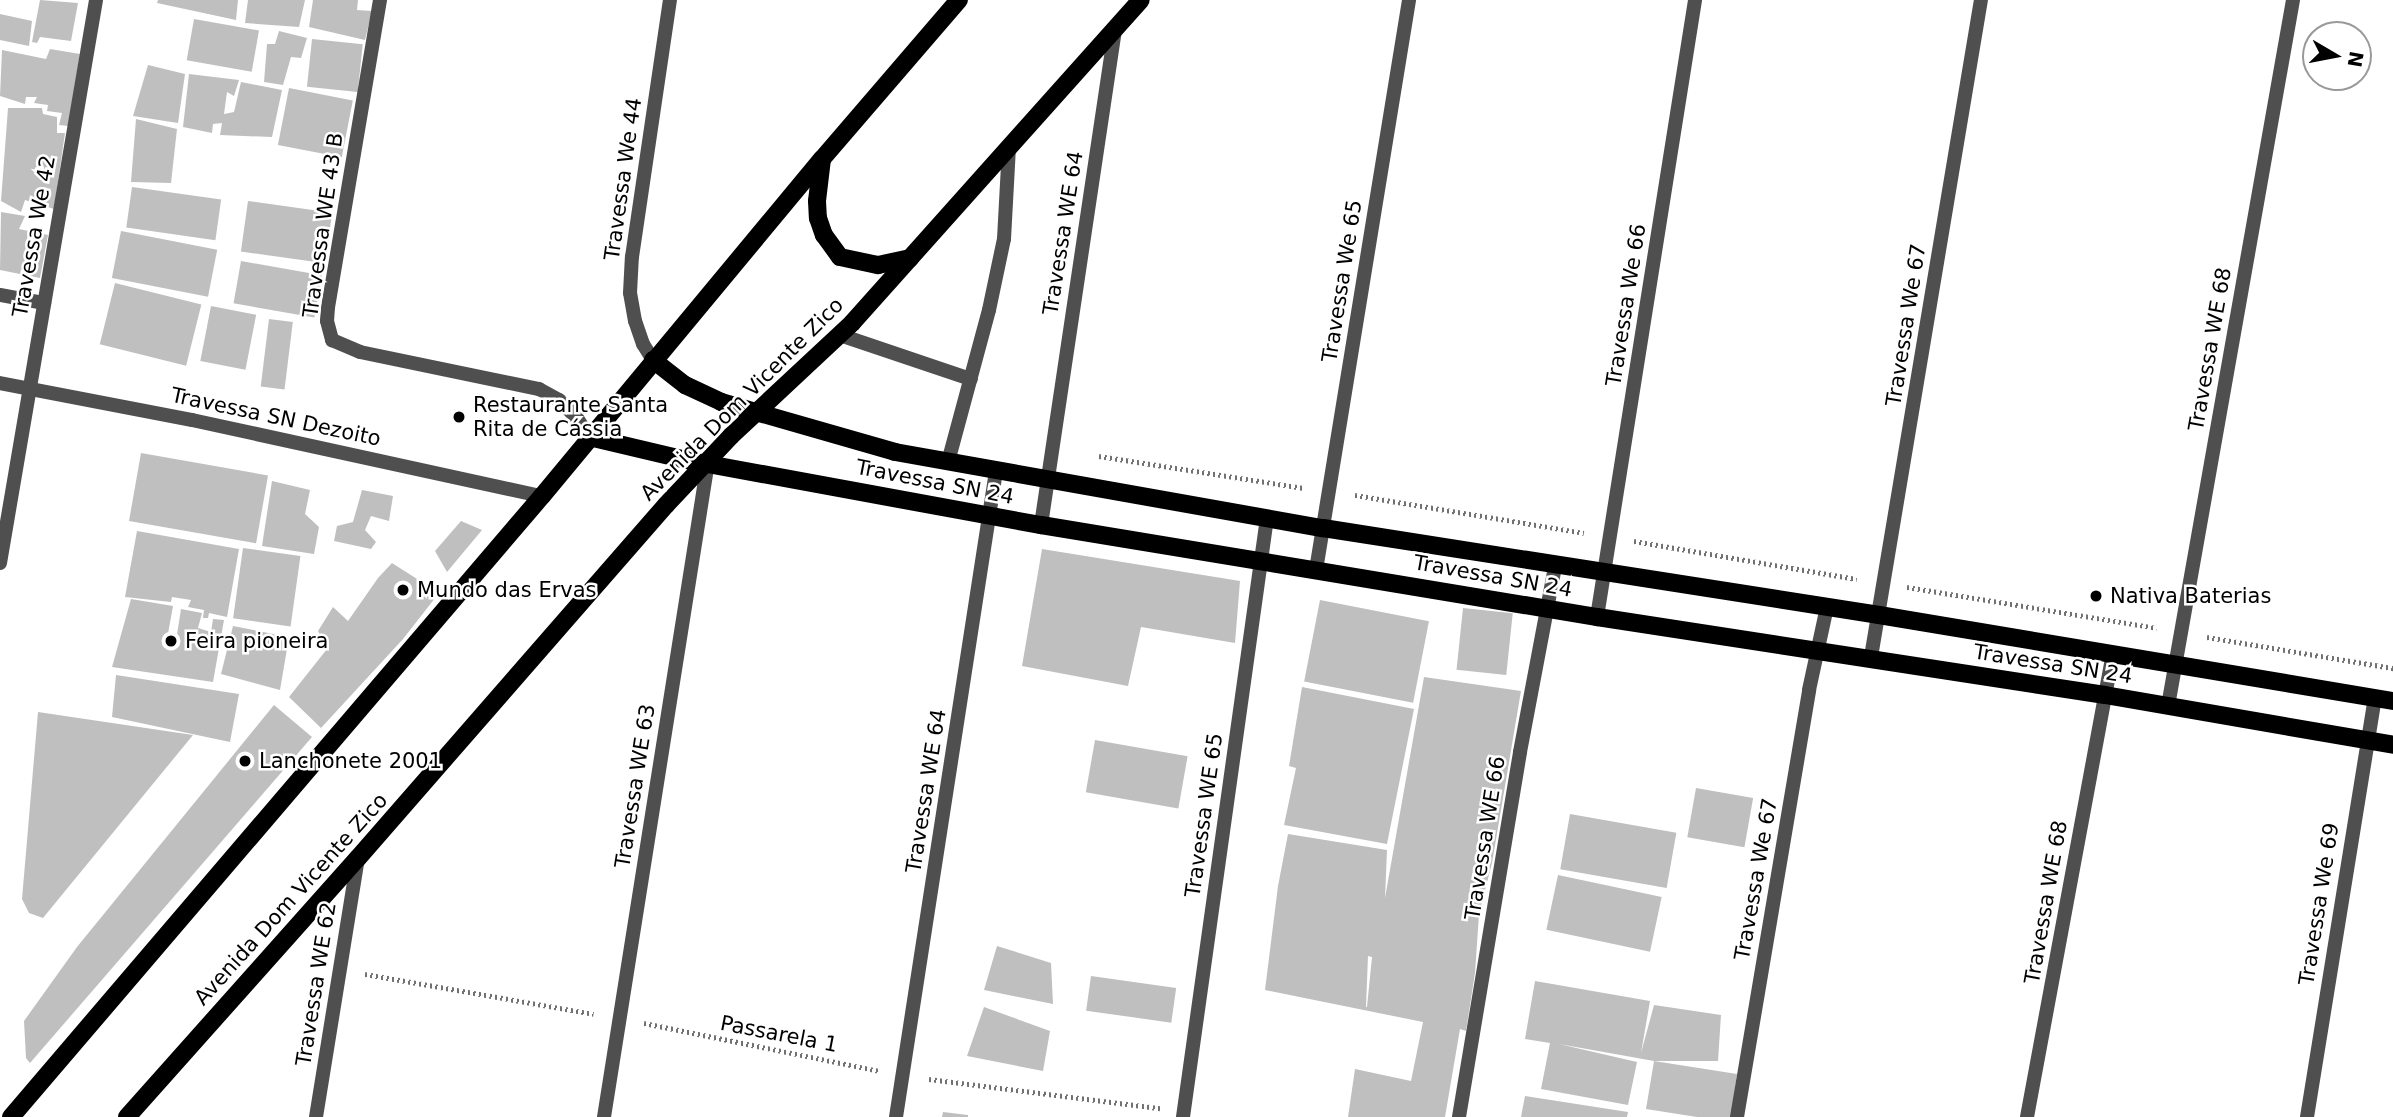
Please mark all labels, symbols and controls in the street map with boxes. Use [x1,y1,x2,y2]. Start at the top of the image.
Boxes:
north arrow [2302,21,2372,91]
text: N [2343,50,2368,69]
street label: Travessa We 44 [599,96,647,262]
street label: Travessa WE 43 B [298,131,348,319]
street label: Travessa WE 64 [1038,149,1088,317]
street label: Travessa We 42 [7,153,61,319]
street label: Travessa We 65 [1317,198,1367,364]
street label: Travessa We 66 [1601,222,1651,388]
street label: Travessa We 67 [1881,242,1931,408]
street label: Travessa WE 68 [2183,265,2237,433]
street label: Avenida Dom Vicente Zico [635,292,849,506]
street label: Travessa SN Dezoito [169,382,383,452]
place label: Restaurante Santa Rita de Cássia [473,392,668,442]
marker: Restaurante Santa Rita de Cássia [451,409,467,425]
street label: Travessa SN 24 [854,454,1016,510]
street label: Travessa SN 24 [1412,550,1574,602]
place label: Mundo das Ervas [417,577,597,603]
marker: Mundo das Ervas [395,582,411,598]
place label: Nativa Baterias [2110,583,2271,609]
marker: Nativa Baterias [2088,588,2104,604]
place label: Feira pioneira [185,628,328,654]
marker: Feira pioneira [163,633,179,649]
street label: Travessa SN 24 [1972,639,2134,689]
street label: Travessa WE 63 [610,702,660,870]
street label: Travessa WE 64 [901,707,951,875]
street label: Travessa WE 65 [1180,731,1228,899]
place label: Lanchonete 2001 [259,748,442,774]
marker: Lanchonete 2001 [237,753,253,769]
street label: Travessa WE 66 [1460,754,1510,922]
street label: Avenida Dom Vicente Zico [189,788,393,1010]
street label: Travessa We 67 [1729,796,1783,962]
street label: Travessa WE 68 [2019,818,2073,986]
street label: Travessa We 69 [2294,821,2344,987]
street label: Travessa WE 62 [291,900,341,1068]
street label: Passarela 1 [718,1010,840,1058]

